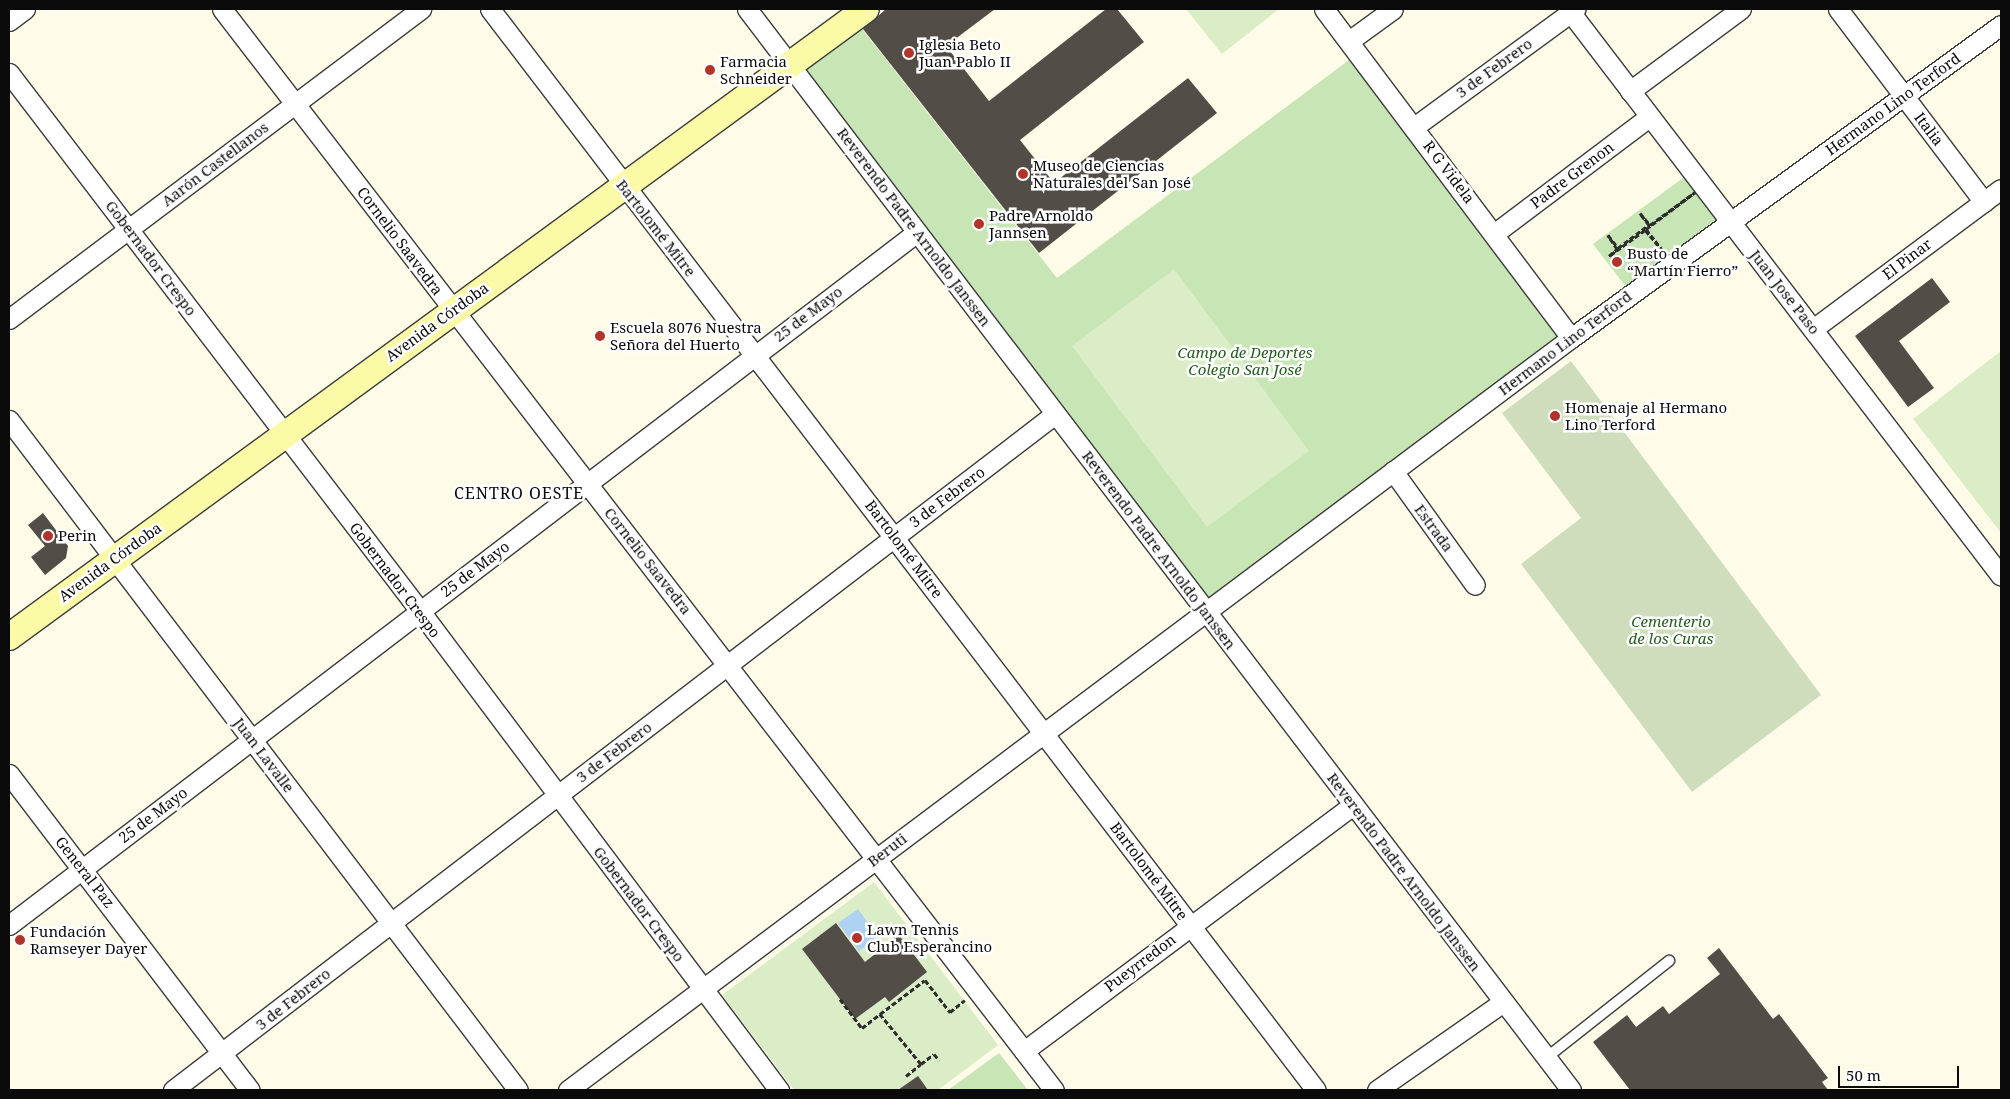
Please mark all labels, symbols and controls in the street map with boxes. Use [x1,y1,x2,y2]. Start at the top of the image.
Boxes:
street label: 3 de Febrero [1452,34,1536,102]
place label: Iglesia Beto Juan Pablo II [919,35,1011,70]
marker: Iglesia Beto Juan Pablo II [903,47,915,59]
street label: Hermano Lino Terford [1822,49,1964,159]
place label: Farmacia Schneider [720,52,792,87]
marker: Farmacia Schneider [704,64,716,76]
street label: Italia [1911,109,1947,149]
street label: Aarón Castellanos [158,118,272,210]
street label: Reverendo Padre Arnoldo Janssen [833,124,995,330]
street label: R G Videla [1420,137,1478,207]
street label: Padre Grenon [1527,138,1617,212]
place label: Museo de Ciencias Naturales del San José [1033,156,1191,191]
marker: Museo de Ciencias Naturales del San José [1017,168,1029,180]
street label: Bartolomé Mitre [613,176,699,280]
street label: Cornelio Saavedra [353,183,447,299]
street label: Gobernador Crespo [102,197,200,319]
place label: Padre Arnoldo Jannsen [989,206,1093,241]
marker: Padre Arnoldo Jannsen [973,218,985,230]
street label: El Pinar [1879,235,1935,283]
place label: Busto de “Martín Fierro” [1627,244,1738,279]
street label: Juan Jose Paso [1746,246,1824,338]
marker: Busto de “Martín Fierro” [1611,256,1623,268]
street label: Avenida Córdoba [382,279,492,365]
street label: 25 de Mayo [770,282,846,346]
street label: Hermano Lino Terford [1495,287,1635,399]
place label: Escuela 8076 Nuestra Señora del Huerto [610,318,762,353]
marker: Escuela 8076 Nuestra Señora del Huerto [594,330,606,342]
park label: Campo de Deportes Colegio San José [1177,343,1313,378]
place label: Homenaje al Hermano Lino Terford [1565,398,1727,433]
marker: Homenaje al Hermano Lino Terford [1549,410,1561,422]
street label: Reverendo Padre Arnoldo Janssen [1078,447,1240,653]
street label: 3 de Febrero [906,463,988,531]
district label: CENTRO OESTE [452,483,586,503]
street label: Bartolomé Mitre [861,497,947,601]
street label: Estrada [1411,501,1457,555]
street label: Cornelio Saavedra [601,504,695,618]
street label: Avenida Córdoba [55,519,165,605]
street label: Gobernador Crespo [346,519,444,641]
place label: Perin [58,527,97,545]
marker: Perin [42,530,54,542]
street label: 25 de Mayo [437,537,513,601]
park label: Cementerio de los Curas [1629,612,1713,647]
street label: Juan Lavalle [230,714,298,796]
street label: 3 de Febrero [573,718,655,786]
street label: Reverendo Padre Arnoldo Janssen [1323,769,1485,975]
street label: 25 de Mayo [115,783,191,847]
street label: Bartolomé Mitre [1106,819,1192,923]
street label: Beruti [864,829,910,871]
street label: General Paz [52,833,118,911]
street label: Gobernador Crespo [590,843,688,965]
place label: Lawn Tennis Club Esperancino [867,920,992,955]
place label: Fundación Ramseyer Dayer [30,922,147,957]
street label: Pueyrredon [1101,930,1179,996]
marker: Lawn Tennis Club Esperancino [851,932,863,944]
marker: Fundación Ramseyer Dayer [14,934,26,946]
street label: 3 de Febrero [252,964,334,1034]
scale bar [1840,1056,1961,1088]
text: 50 m [1846,1065,1881,1085]

